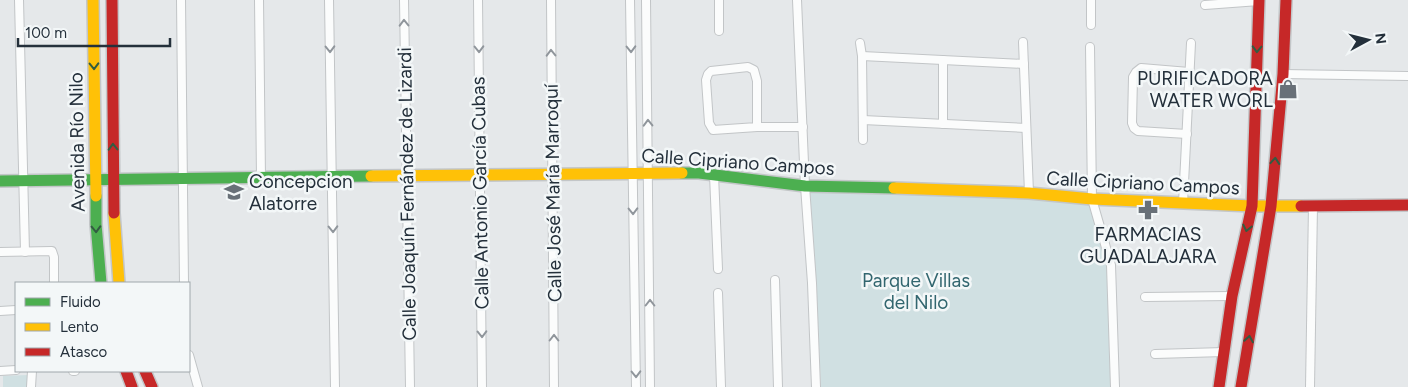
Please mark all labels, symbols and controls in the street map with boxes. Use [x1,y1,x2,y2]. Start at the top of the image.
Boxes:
scale bar [18,15,170,47]
north arrow [1343,15,1393,65]
one-way arrow [399,19,409,27]
text: 100 m [25,24,67,42]
text: N [1371,32,1390,45]
one-way arrow [325,45,335,53]
one-way arrow [473,45,484,53]
one-way arrow [625,45,636,53]
one-way arrow [1252,45,1263,53]
street label: Calle Joaquín Fernández de Lizardi [393,47,421,341]
one-way arrow [546,49,557,57]
one-way arrow [89,62,99,70]
place label: PURIFICADORA WATER WORL [1137,67,1273,112]
street label: Avenida Río Nilo [64,72,90,212]
street label: Calle Antonio García Cubas [466,76,494,310]
shop icon: PURIFICADORA WATER WORL [1277,78,1299,100]
street label: Calle José María Marroquí [540,82,566,302]
one-way arrow [643,119,653,127]
one-way arrow [108,143,118,150]
street label: Calle Cipriano Campos [641,144,836,180]
one-way arrow [1269,156,1280,164]
street label: Calle Cipriano Campos [1046,166,1240,200]
place label: Concepcion Alatorre [249,170,353,215]
school or university icon: Concepcion Alatorre [223,181,245,203]
pharmacy icon: FARMACIAS GUADALAJARA [1137,199,1159,221]
one-way arrow [628,208,638,215]
place label: FARMACIAS GUADALAJARA [1080,223,1217,268]
one-way arrow [1242,224,1253,233]
one-way arrow [91,225,101,233]
one-way arrow [328,225,338,233]
park label: Parque Villas del Nilo [862,269,970,314]
legend [15,282,190,372]
text: Fluido [60,293,101,311]
one-way arrow [645,299,655,307]
text: Lento [60,318,99,336]
one-way arrow [477,330,487,338]
one-way arrow [549,334,559,342]
one-way arrow [1244,335,1254,343]
text: Atasco [60,343,108,361]
one-way arrow [631,370,641,378]

